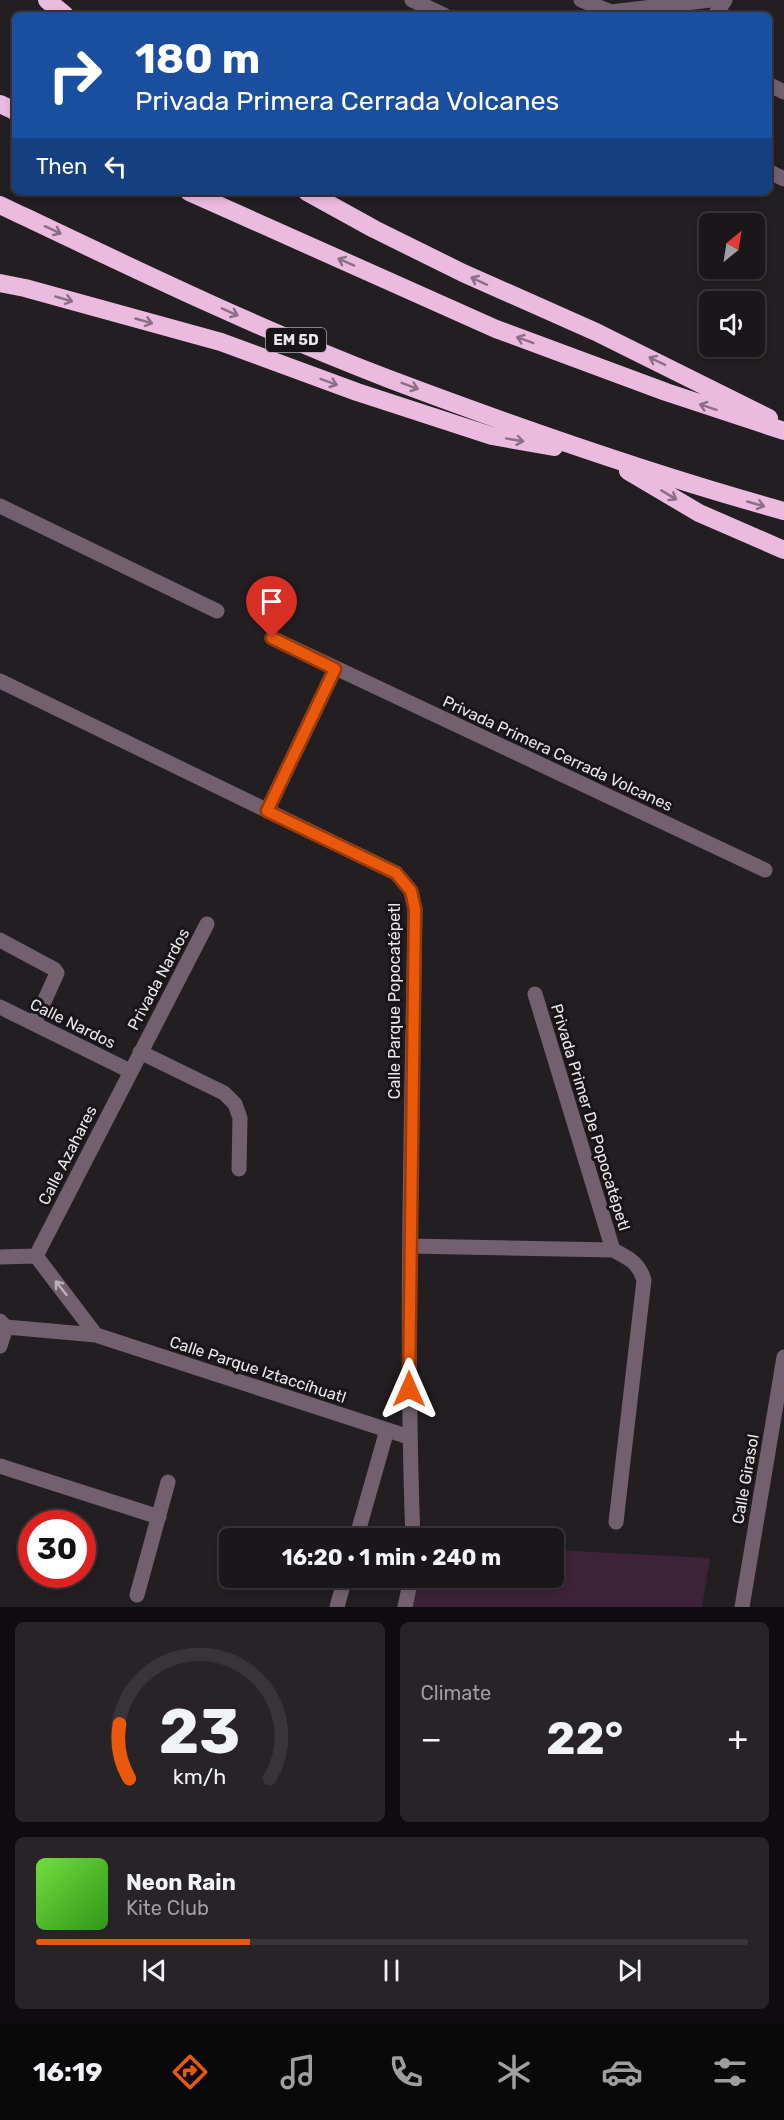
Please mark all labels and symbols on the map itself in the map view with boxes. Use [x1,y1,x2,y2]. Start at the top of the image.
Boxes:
north arrow [699,213,765,279]
one-way arrow [43,225,61,237]
one-way arrow [338,256,356,268]
one-way arrow [471,274,489,286]
one-way arrow [54,294,73,305]
one-way arrow [221,307,239,318]
one-way arrow [134,316,153,327]
road number: EM 5D [266,328,326,352]
one-way arrow [516,334,535,345]
one-way arrow [648,355,666,367]
one-way arrow [319,377,338,388]
one-way arrow [400,382,419,393]
one-way arrow [699,400,718,411]
one-way arrow [504,435,524,446]
one-way arrow [660,490,677,502]
one-way arrow [747,498,766,510]
pin [246,576,297,638]
street label: Privada Primera Cerrada Volcanes [440,692,676,815]
street label: Calle Parque Popocatépetl [385,903,404,1099]
street label: Privada Nardos [124,925,193,1033]
street label: Calle Nardos [27,995,119,1052]
street label: Privada Primer De Popocatépetl [547,1001,634,1233]
street label: Calle Azahares [34,1102,101,1208]
one-way arrow [54,1281,67,1297]
street label: Calle Parque Iztaccíhuatl [167,1332,349,1407]
position arrow [377,1357,441,1421]
street label: Calle Girasol [728,1433,763,1526]
speed limit sign: 30 [18,1510,96,1588]

